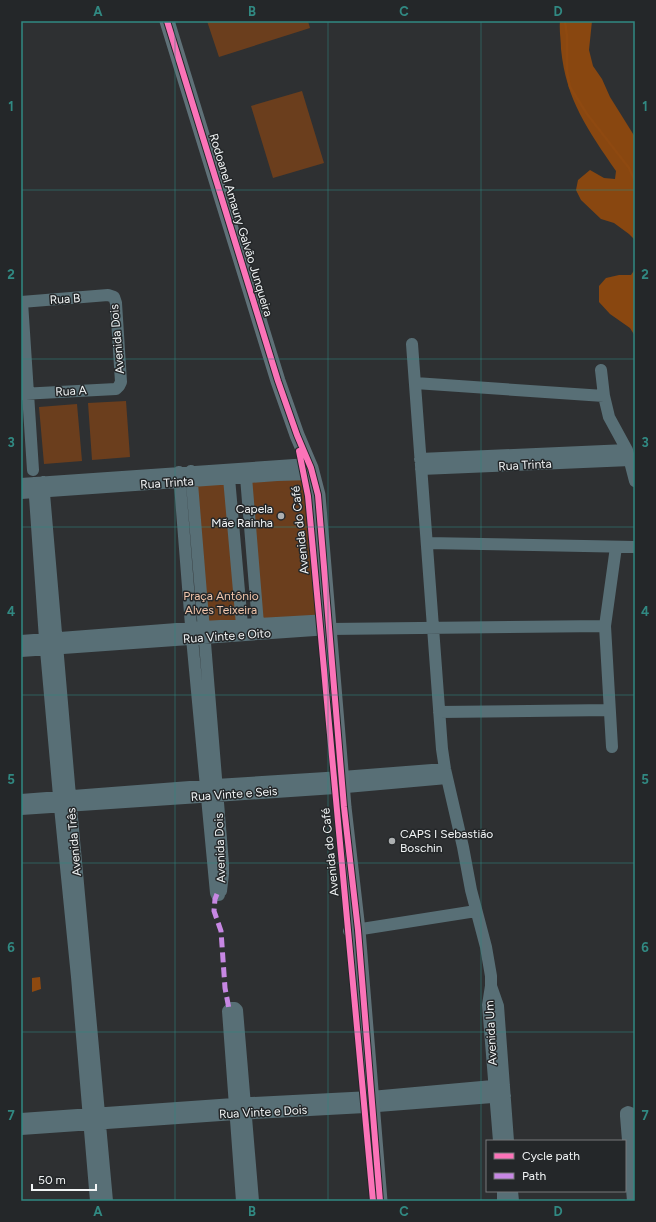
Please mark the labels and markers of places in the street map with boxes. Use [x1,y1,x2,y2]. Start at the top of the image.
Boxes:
place label: Capela Mãe Rainha [211,502,273,530]
marker: Capela Mãe Rainha [276,511,286,521]
place label: CAPS I Sebastião Boschin [400,827,493,855]
marker: CAPS I Sebastião Boschin [387,836,397,846]

